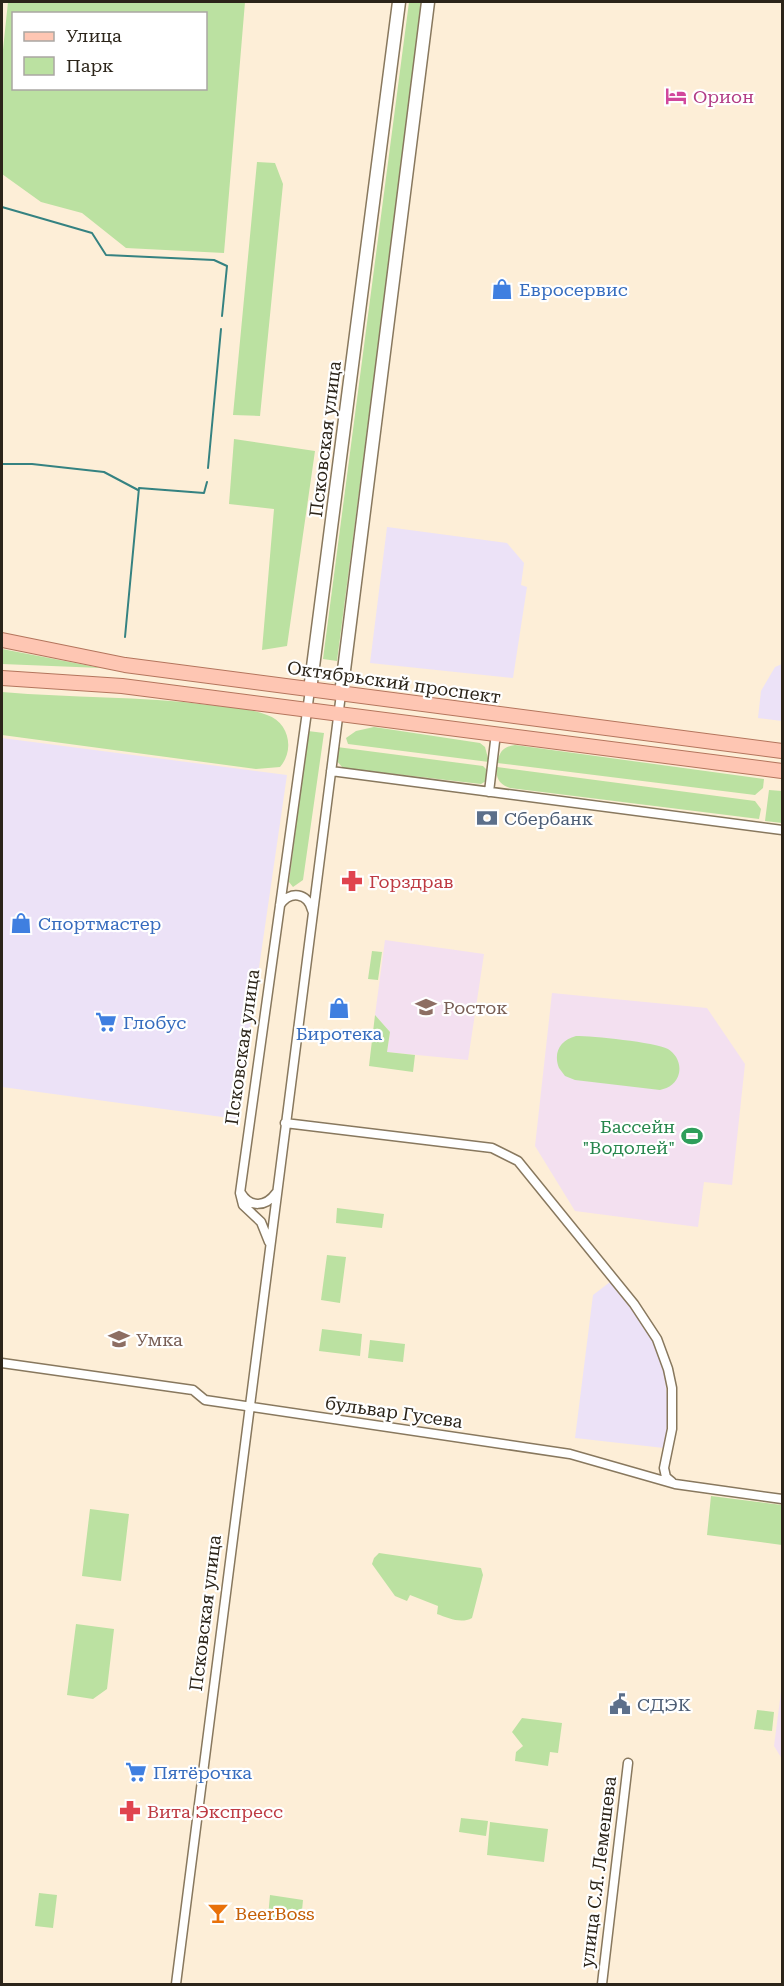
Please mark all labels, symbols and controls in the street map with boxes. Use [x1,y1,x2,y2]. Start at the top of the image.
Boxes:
legend [12,12,207,90]
text: Улица [66,25,122,46]
text: Парк [66,55,114,76]
hotel icon: Орион [664,84,688,108]
place label: Орион [693,86,754,107]
shop icon: Евросервис [490,277,514,301]
place label: Евросервис [519,279,628,300]
street label: Псковская улица [305,359,345,518]
street label: Октябрьский проспект [286,657,502,707]
bank icon: Сбербанк [475,806,499,830]
place label: Сбербанк [504,808,593,829]
pharmacy icon: Горздрав [340,869,364,893]
place label: Горздрав [369,871,454,892]
shop icon: Спортмастер [9,911,33,935]
place label: Спортмастер [38,913,161,934]
street label: Псковская улица [221,967,263,1126]
school or university icon: Росток [414,995,438,1019]
shop icon: Биротека [327,996,351,1020]
place label: Росток [443,997,508,1018]
supermarket icon: Глобус [94,1010,118,1034]
place label: Глобус [123,1012,186,1033]
place label: Биротека [296,1023,383,1044]
place label: Бассейн "Водолей" [583,1116,675,1158]
sports icon: Бассейн "Водолей" [680,1124,704,1148]
school or university icon: Умка [107,1327,131,1351]
place label: Умка [136,1329,183,1350]
street label: бульвар Гусева [324,1392,464,1432]
street label: Псковская улица [185,1533,225,1692]
public building icon: СДЭК [608,1692,632,1716]
place label: СДЭК [637,1694,691,1715]
supermarket icon: Пятёрочка [124,1760,148,1784]
place label: Пятёрочка [153,1762,252,1783]
street label: улица С.Я. Лемешева [576,1775,620,1969]
pharmacy icon: Вита Экспресс [118,1799,142,1823]
place label: Вита Экспресс [147,1801,283,1822]
bar icon: BeerBoss [206,1901,230,1925]
place label: BeerBoss [235,1903,315,1924]

